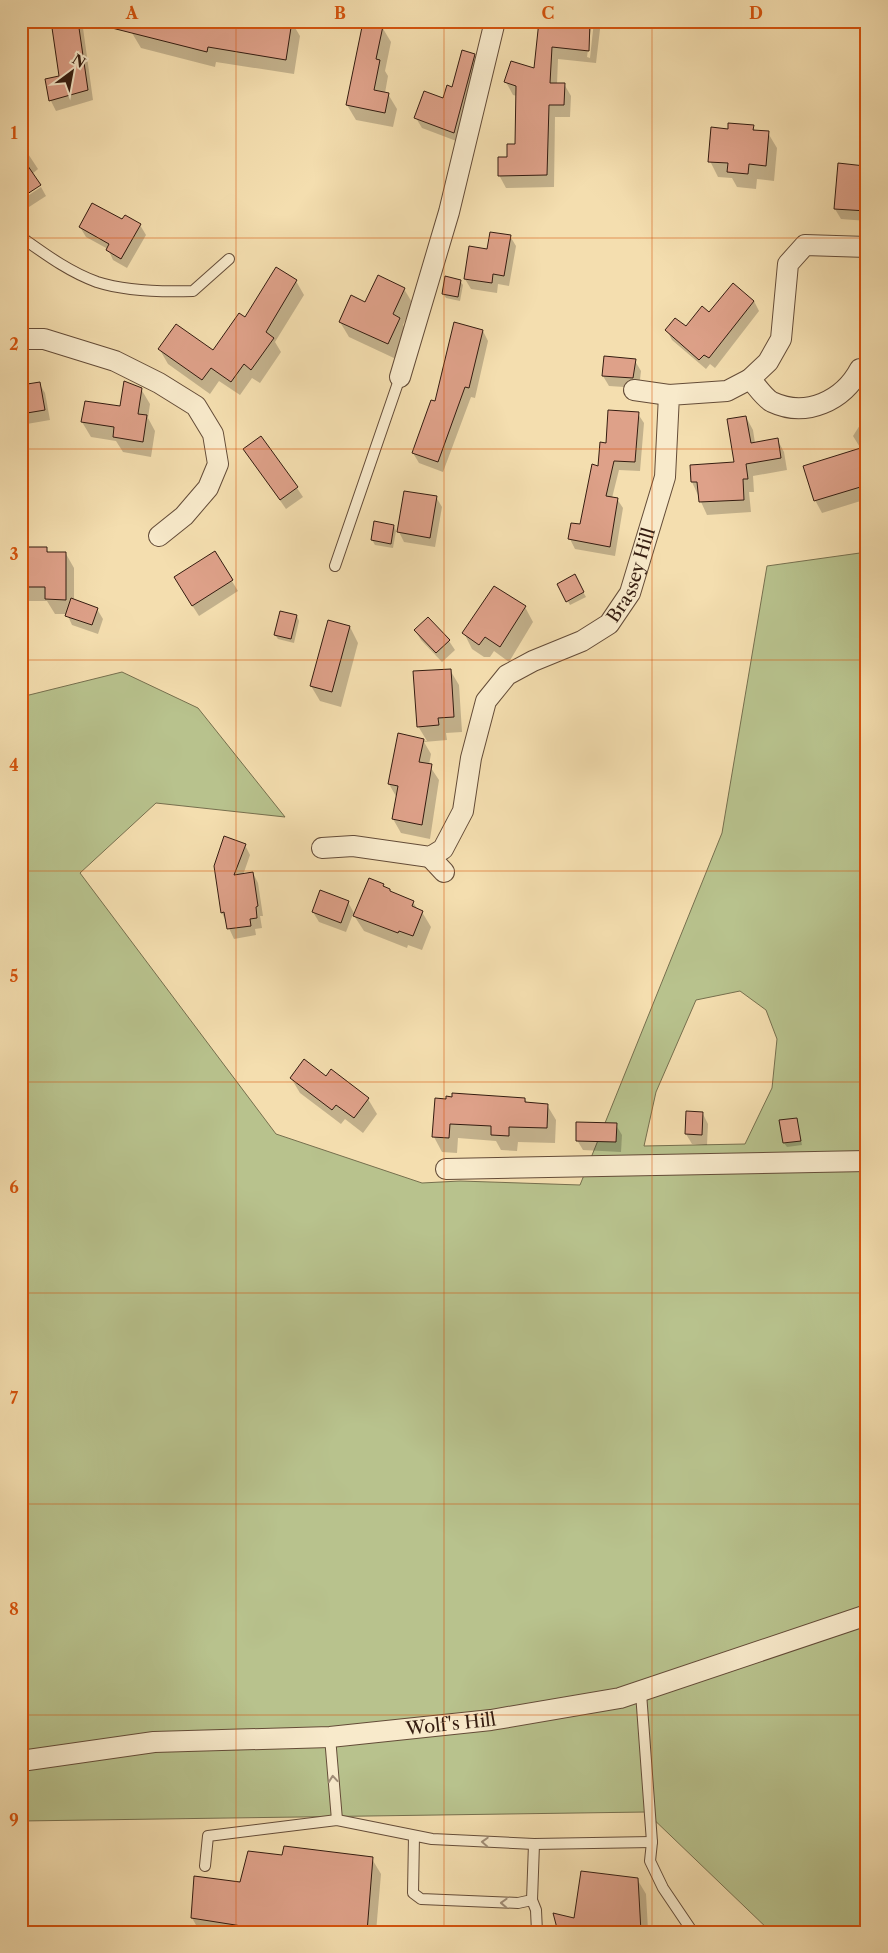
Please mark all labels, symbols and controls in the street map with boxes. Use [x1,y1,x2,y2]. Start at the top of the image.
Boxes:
text: A [125,3,139,23]
text: B [334,3,346,23]
text: C [542,3,554,23]
text: D [749,3,763,23]
north arrow [48,48,98,98]
text: N [69,50,89,72]
text: 1 [10,123,18,143]
text: 2 [9,334,19,354]
street label: Brassey Hill [602,525,660,627]
text: 3 [9,544,19,564]
text: 4 [9,755,19,775]
text: 5 [10,966,19,986]
text: 6 [9,1177,19,1197]
text: 7 [10,1388,19,1408]
text: 8 [9,1599,19,1619]
street label: Wolf's Hill [404,1708,498,1740]
one-way arrow [328,1774,339,1782]
text: 9 [9,1810,19,1830]
one-way arrow [481,1836,489,1847]
one-way arrow [500,1897,508,1908]

